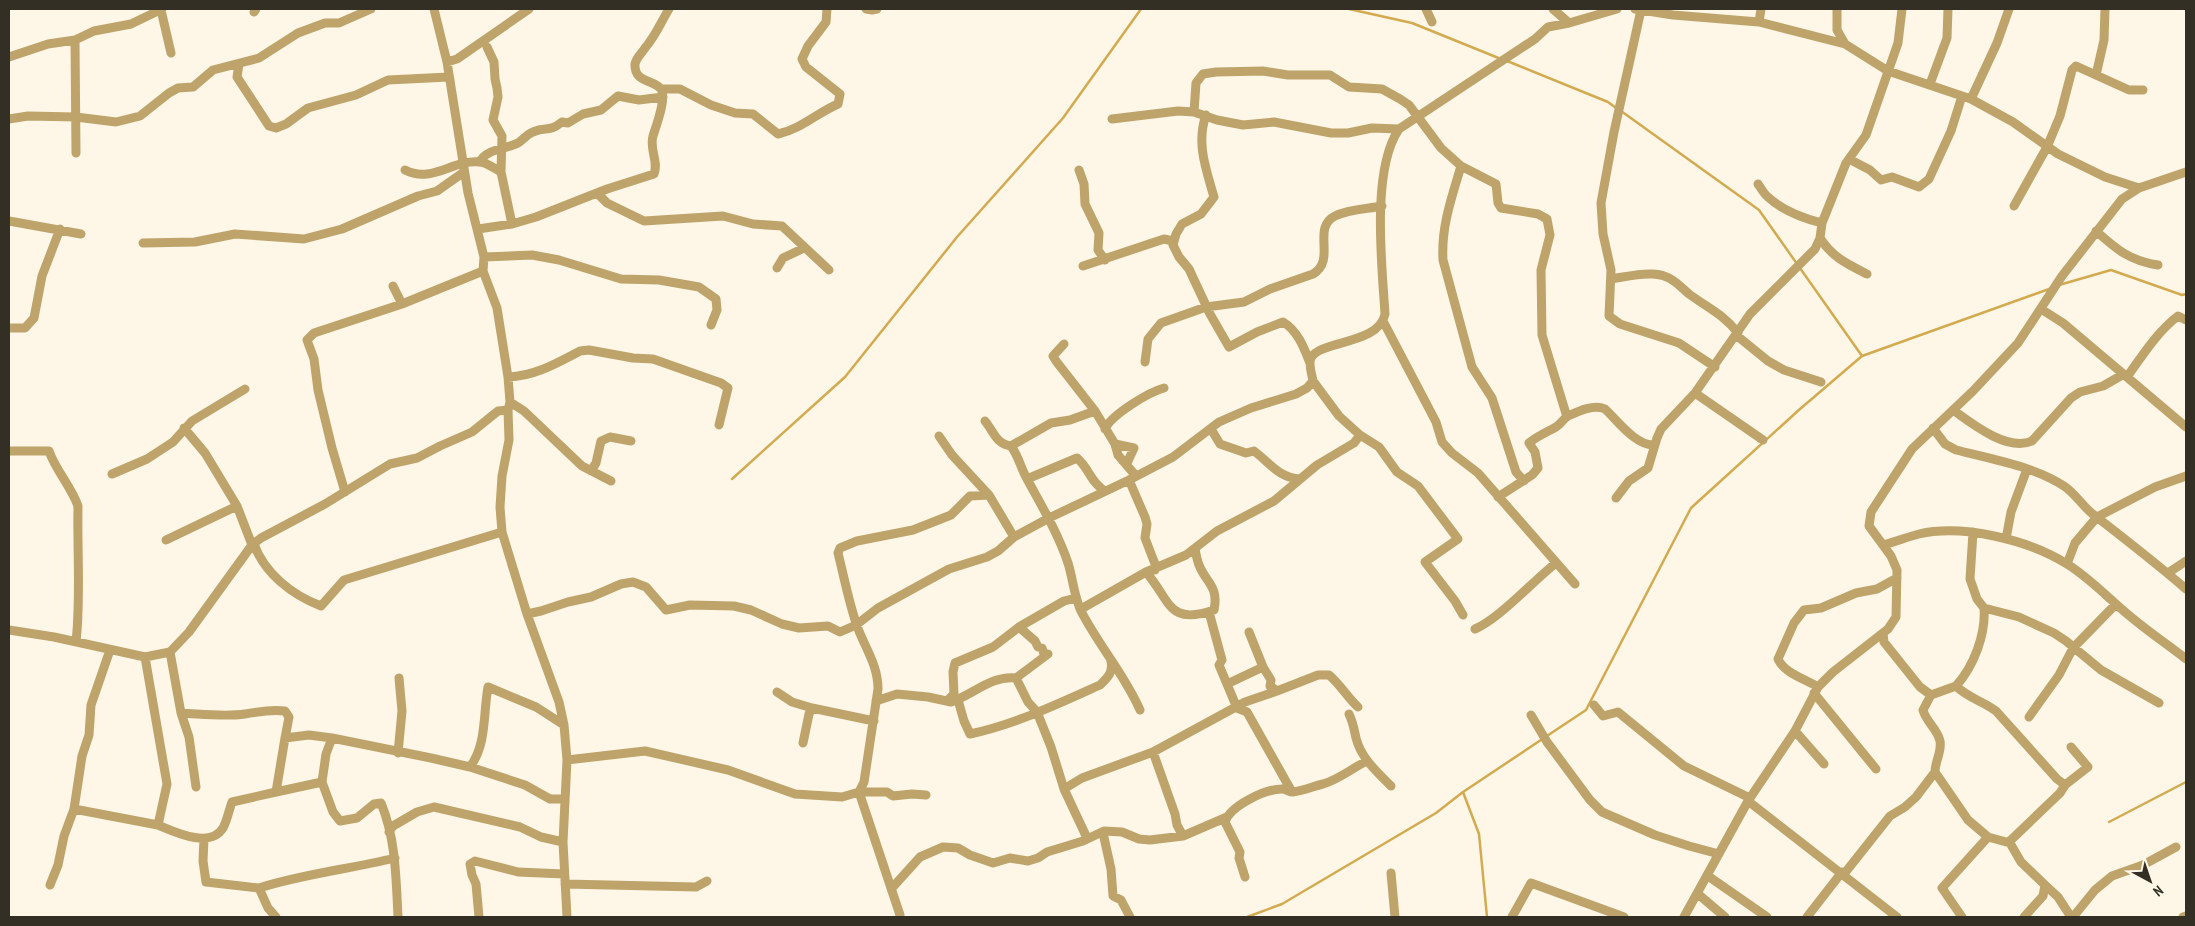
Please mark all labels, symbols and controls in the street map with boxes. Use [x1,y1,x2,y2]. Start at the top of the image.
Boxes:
north arrow [2125,856,2175,906]
text: N [2150,882,2167,900]

